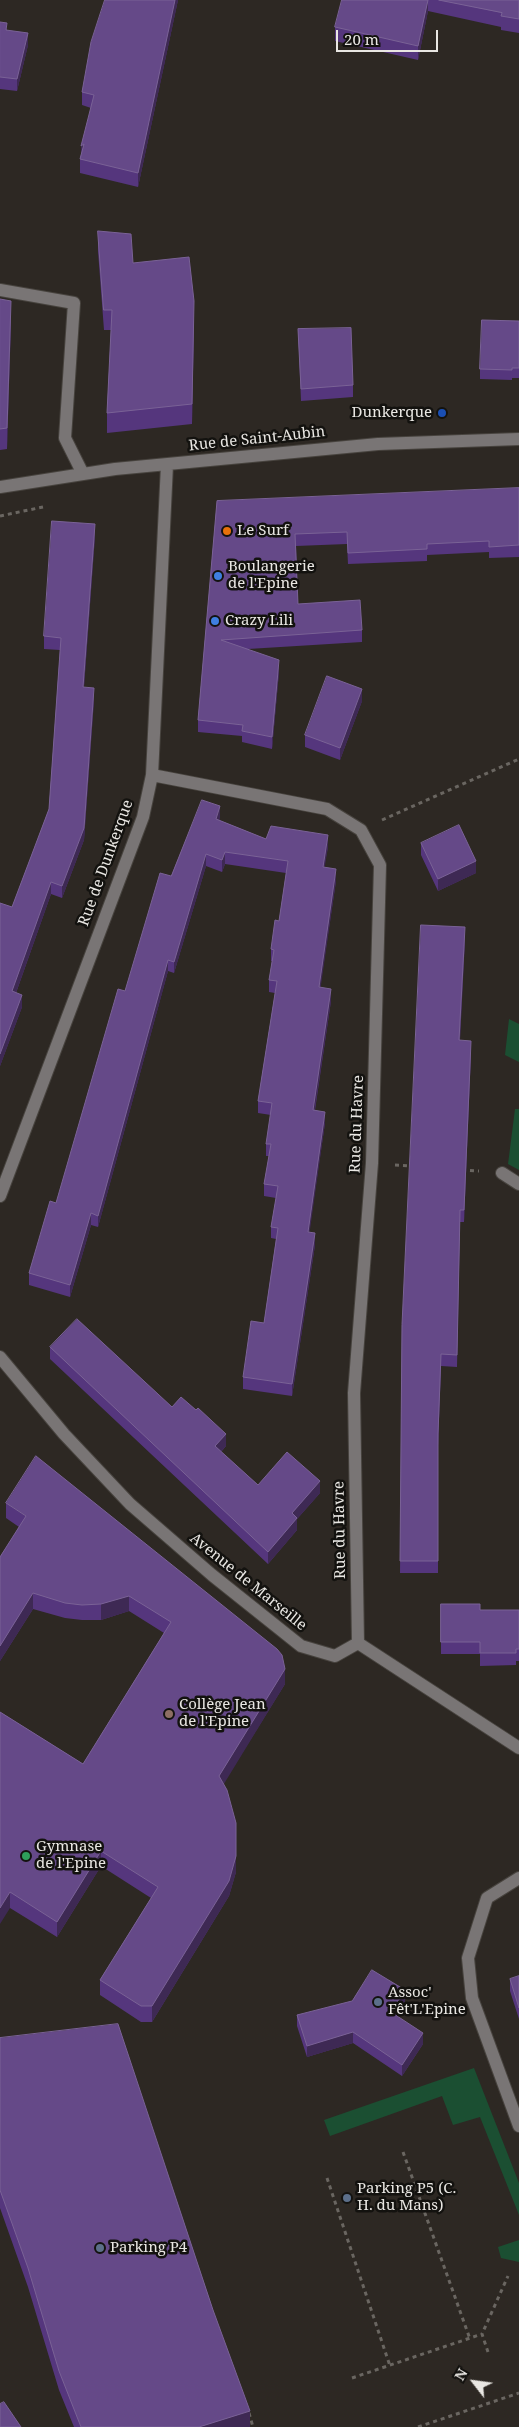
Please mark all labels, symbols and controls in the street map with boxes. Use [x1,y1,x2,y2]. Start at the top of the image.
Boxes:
scale bar [339,20,442,52]
text: 20 m [344,29,379,49]
place label: Dunkerque [352,404,432,422]
marker: Dunkerque [436,407,448,419]
street label: Rue de Saint-Aubin [188,423,326,455]
place label: Le Surf [237,522,289,540]
marker: Le Surf [221,525,233,537]
place label: Boulangerie de l'Epine [228,558,315,593]
marker: Boulangerie de l'Epine [212,570,224,582]
place label: Crazy Lili [225,612,293,630]
marker: Crazy Lili [209,615,221,627]
street label: Rue de Dunkerque [75,798,137,928]
street label: Rue du Havre [346,1075,368,1173]
street label: Rue du Havre [330,1481,350,1579]
street label: Avenue de Marseille [186,1529,310,1635]
place label: Collège Jean de l'Epine [179,1696,266,1731]
marker: Collège Jean de l'Epine [163,1708,175,1720]
place label: Gymnase de l'Epine [36,1838,106,1873]
marker: Gymnase de l'Epine [20,1850,32,1862]
place label: Assoc' Fêt'L'Epine [388,1984,466,2019]
marker: Assoc' Fêt'L'Epine [372,1996,384,2008]
place label: Parking P5 (C. H. du Mans) [357,2180,456,2215]
marker: Parking P5 (C. H. du Mans) [341,2192,353,2204]
place label: Parking P4 [110,2239,187,2257]
marker: Parking P4 [94,2242,106,2254]
north arrow [449,2357,499,2407]
text: N [450,2365,472,2384]

